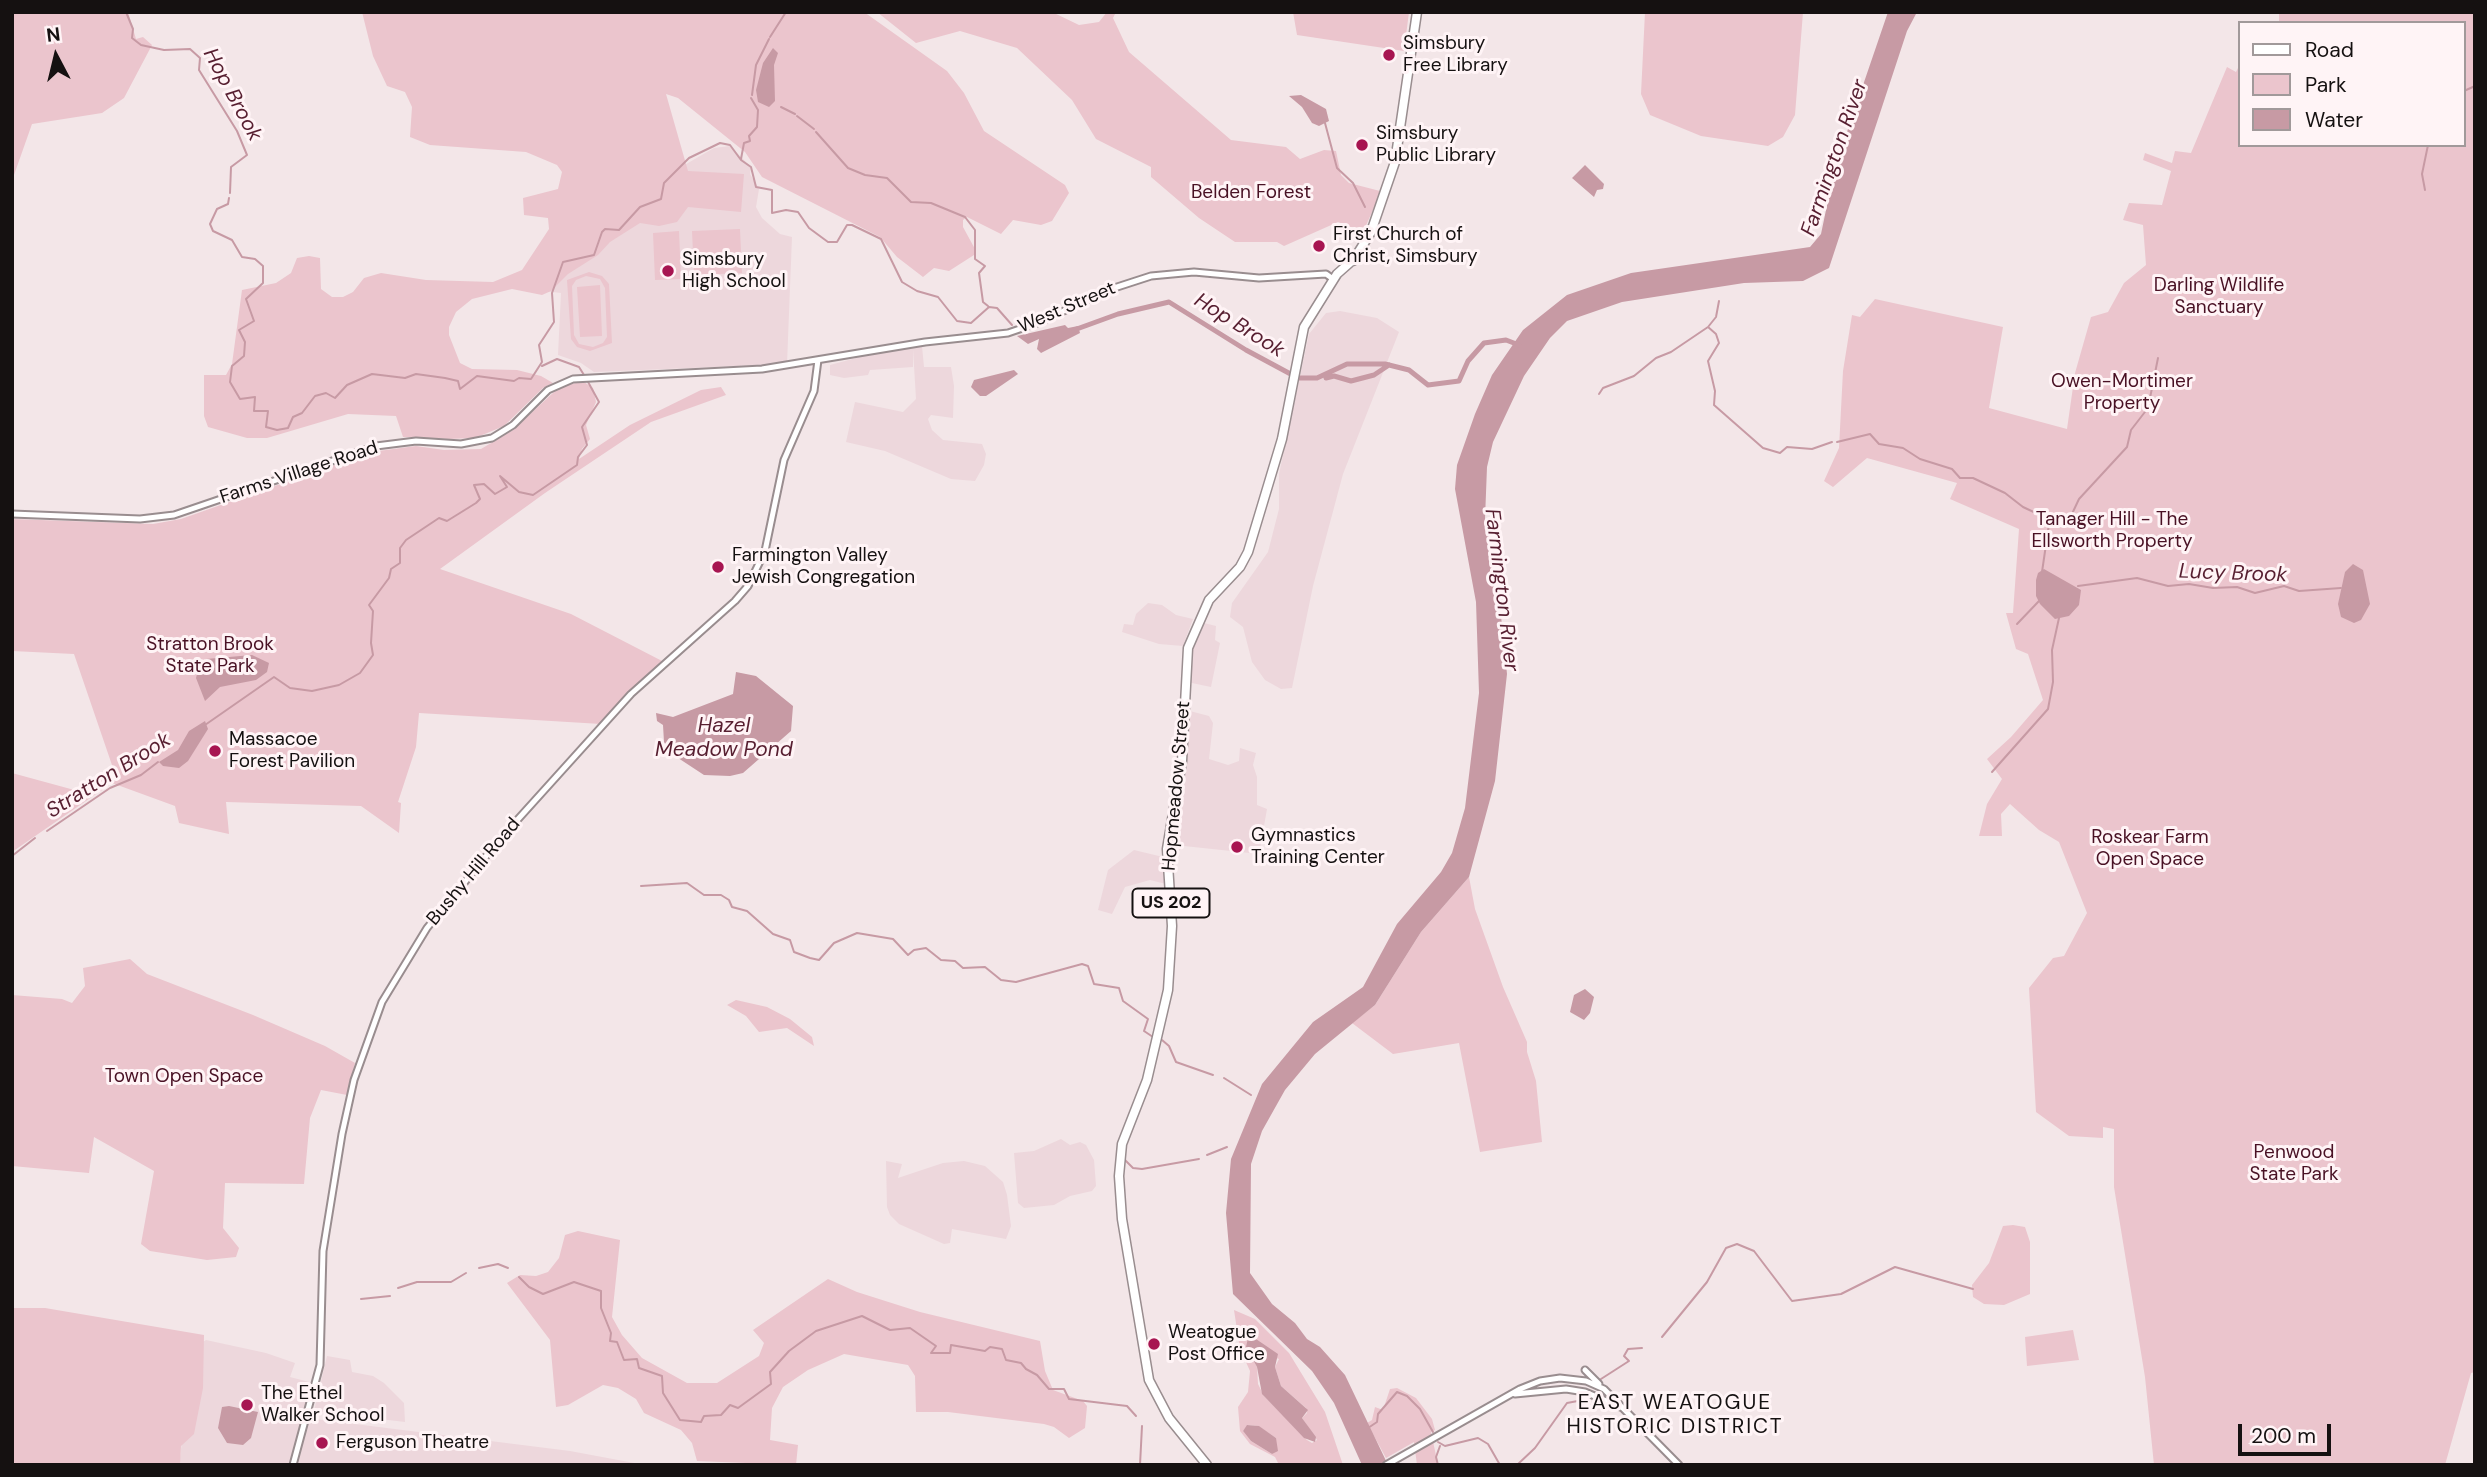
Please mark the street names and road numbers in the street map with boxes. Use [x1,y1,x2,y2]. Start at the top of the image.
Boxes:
street label: West Street [1015,277,1119,339]
street label: Farms Village Road [217,437,381,509]
street label: Hopmeadow Street [1158,700,1196,872]
street label: Bushy Hill Road [422,814,526,930]
road number: US 202 [1132,888,1210,918]

